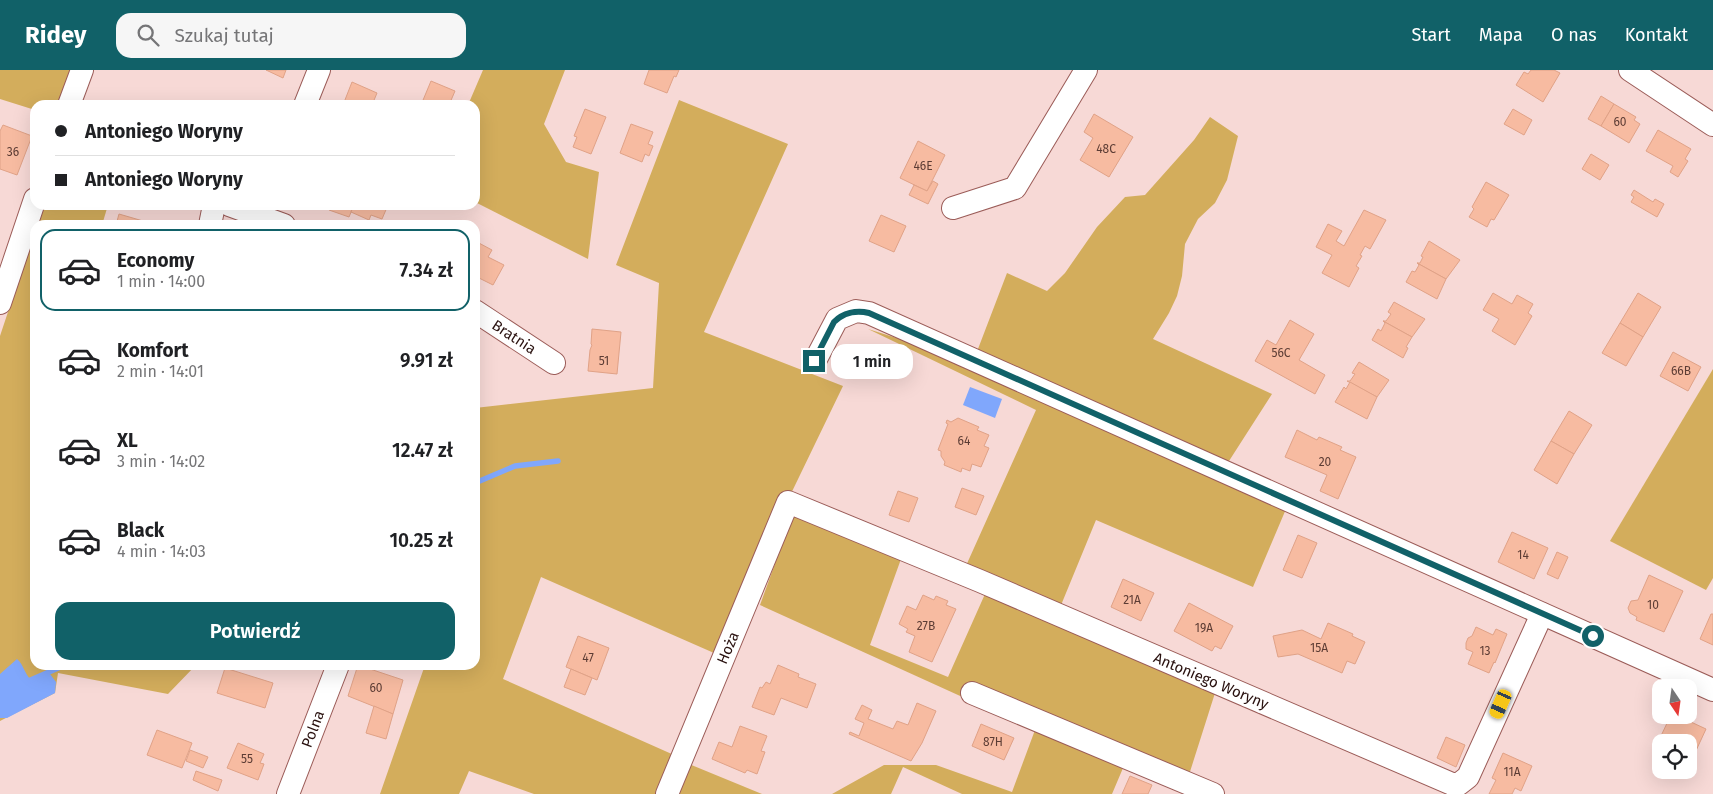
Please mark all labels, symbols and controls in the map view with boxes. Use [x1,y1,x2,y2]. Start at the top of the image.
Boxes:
search box [116,13,466,58]
text: Ridey [25,21,86,49]
icon: search [134,21,162,49]
text: Szukaj tutaj [174,24,274,47]
text: Start [1411,24,1451,46]
text: Mapa [1479,24,1523,46]
text: O nas [1551,24,1597,46]
text: Kontakt [1625,24,1688,46]
house number: 60 [1613,115,1627,129]
text: Antoniego Woryny [85,120,243,143]
house number: 48C [1096,142,1116,156]
house number: 36 [7,145,19,159]
house number: 46E [913,159,933,173]
text: Antoniego Woryny [85,168,243,191]
icon: car [57,248,102,293]
text: Economy [117,249,194,272]
text: 7.34 zł [399,259,453,282]
text: 1 min · 14:00 [117,272,205,291]
street label: Bratnia [488,316,540,358]
icon: car [57,338,102,383]
text: Komfort [117,339,188,362]
callout: 1 min [832,344,914,378]
house number: 56C [1271,346,1291,360]
text: 9.91 zł [400,349,453,372]
route end [803,350,825,372]
text: 1 min [853,352,891,371]
house number: 51 [599,354,609,368]
text: 2 min · 14:01 [117,362,204,381]
house number: 66B [1671,364,1691,378]
icon: car [57,428,102,473]
text: XL [117,429,138,452]
house number: 64 [958,434,971,448]
text: 12.47 zł [392,439,453,462]
text: 3 min · 14:02 [117,452,205,471]
house number: 20 [1319,455,1332,469]
icon: car [57,518,102,563]
text: Black [117,519,164,542]
text: 10.25 zł [389,529,453,552]
text: 4 min · 14:03 [117,542,206,561]
house number: 14 [1517,548,1529,562]
house number: 21A [1123,593,1141,607]
house number: 10 [1647,598,1659,612]
button: Potwierdź [55,602,455,660]
house number: 27B [917,619,935,633]
house number: 19A [1195,621,1213,635]
route start [1582,625,1604,647]
street label: Hoża [713,629,743,667]
house number: 15A [1310,641,1328,655]
house number: 13 [1479,644,1491,658]
street label: Antoniego Woryny [1151,649,1272,714]
house number: 47 [582,651,594,665]
north arrow [1652,679,1698,724]
map controls [1652,679,1697,779]
house number: 60 [369,681,383,695]
car [1488,687,1513,721]
street label: Polna [298,708,328,750]
button: locate [1652,734,1697,779]
house number: 87H [983,735,1003,749]
house number: 55 [241,752,253,766]
house number: 11A [1503,765,1521,779]

